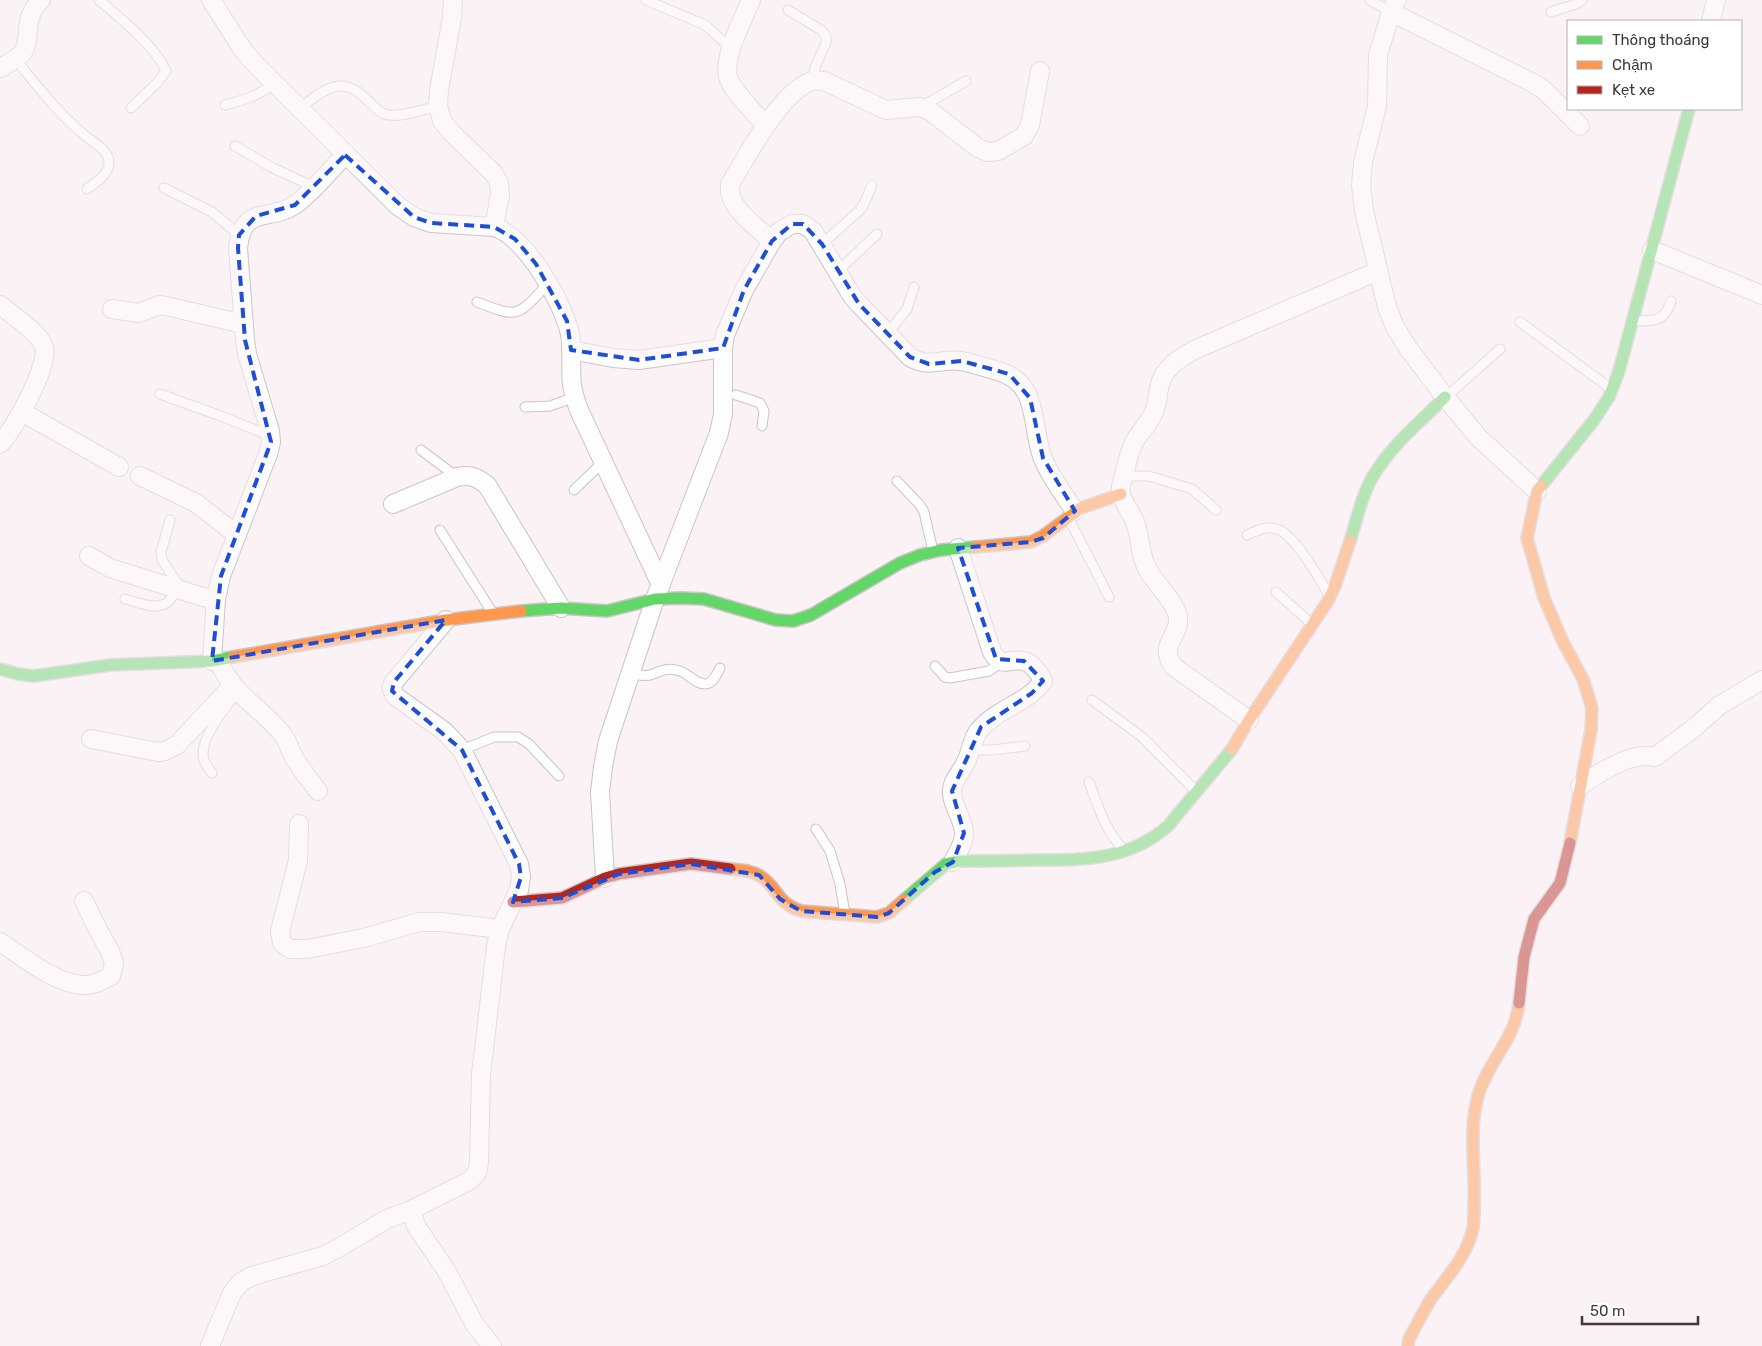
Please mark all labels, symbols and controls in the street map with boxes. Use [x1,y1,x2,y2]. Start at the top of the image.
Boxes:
legend [1567,20,1742,110]
text: Thông thoáng [1612,31,1709,49]
text: Chậm [1612,56,1653,74]
text: Kẹt xe [1612,81,1655,99]
scale bar [1582,1294,1698,1326]
text: 50 m [1590,1302,1625,1320]

